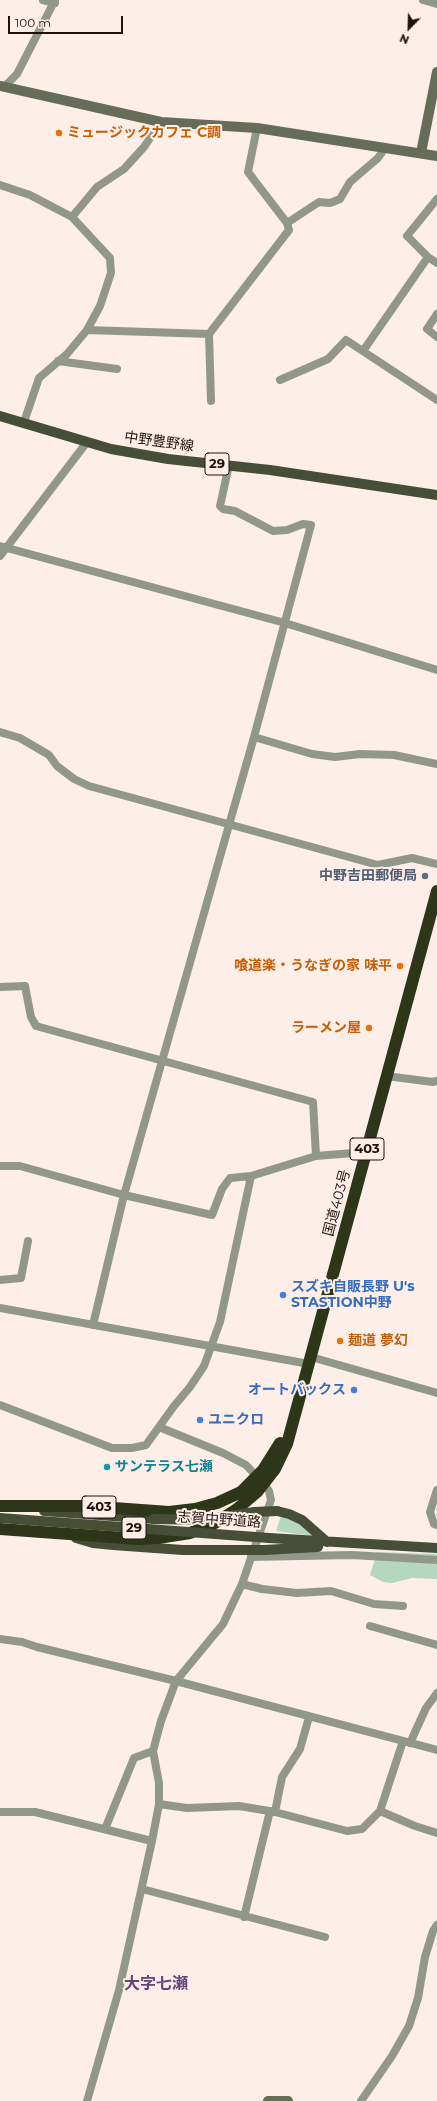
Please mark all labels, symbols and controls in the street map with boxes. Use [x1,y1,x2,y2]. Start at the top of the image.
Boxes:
scale bar [10,8,125,34]
north arrow [389,8,429,48]
text: 100 m [15,15,51,30]
text: N [397,31,411,47]
place label: ミュージックカフェ C調 [67,125,221,141]
marker: ミュージックカフェ C調 [54,128,64,138]
street label: 中野豊野線 [123,429,195,455]
road number: 29 [205,453,229,475]
place label: 中野吉田郵便局 [319,868,417,884]
marker: 中野吉田郵便局 [420,871,430,881]
place label: 喰道楽・うなぎの家 味平 [234,958,392,974]
marker: 喰道楽・うなぎの家 味平 [395,961,405,971]
place label: ラーメン屋 [291,1020,361,1036]
marker: ラーメン屋 [364,1023,374,1033]
road number: 403 [350,1138,384,1160]
street label: 国道403号 [320,1168,354,1238]
place label: スズキ自販長野 U's STASTION中野 [291,1279,415,1312]
marker: スズキ自販長野 U's STASTION中野 [278,1290,288,1300]
place label: 麺道 夢幻 [348,1333,408,1349]
marker: 麺道 夢幻 [335,1336,345,1346]
place label: オートバックス [248,1382,346,1398]
marker: オートバックス [349,1385,359,1395]
place label: ユニクロ [208,1412,264,1428]
marker: ユニクロ [195,1415,205,1425]
place label: サンテラス七瀬 [115,1459,213,1475]
marker: サンテラス七瀬 [102,1462,112,1472]
road number: 403 [82,1496,116,1518]
street label: 志賀中野道路 [177,1509,261,1531]
road number: 29 [122,1517,146,1539]
district label: 大字七瀬 [124,1974,188,1994]

